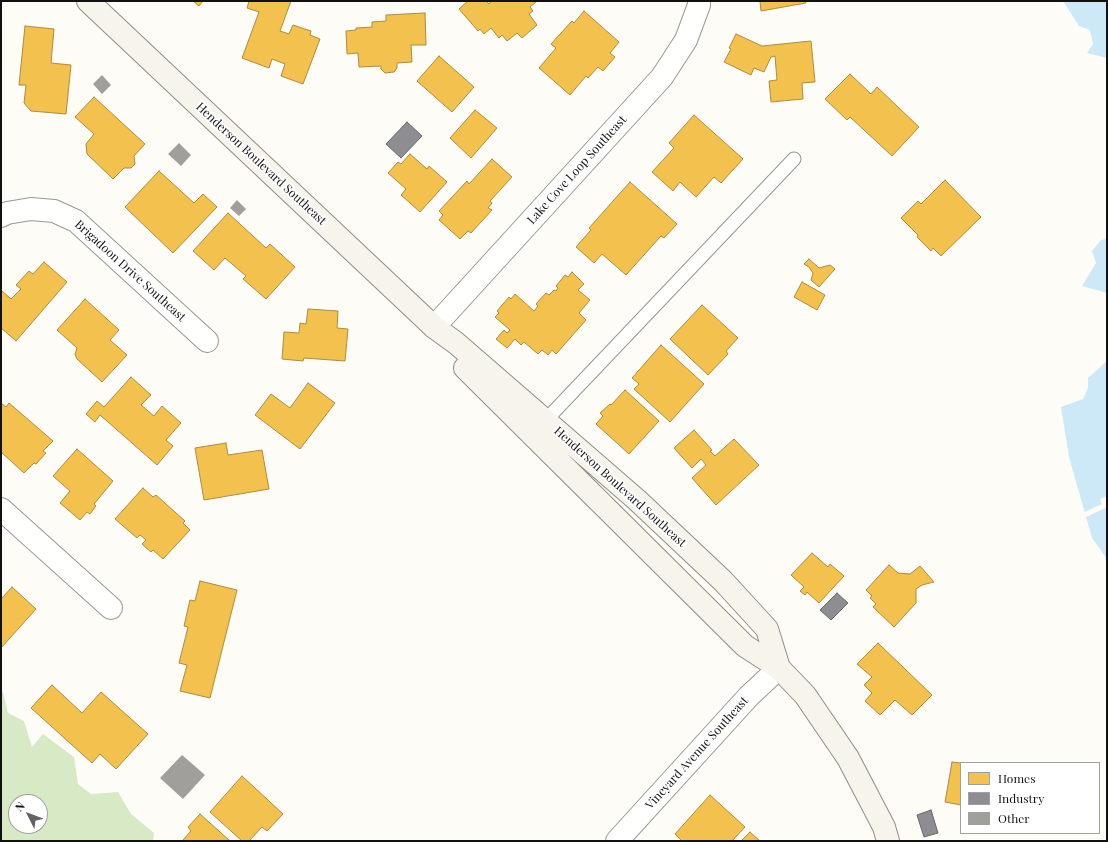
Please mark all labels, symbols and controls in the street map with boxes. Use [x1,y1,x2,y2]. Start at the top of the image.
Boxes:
street label: Henderson Boulevard Southeast [193,100,329,228]
street label: Lake Cove Loop Southeast [524,113,630,227]
street label: Brigadoon Drive Southeast [72,217,188,325]
street label: Henderson Boulevard Southeast [551,424,689,550]
street label: Vineyard Avenue Southeast [643,694,751,812]
legend [960,762,1100,834]
text: Homes [998,770,1036,786]
text: Industry [998,790,1044,806]
north arrow [8,794,48,834]
text: N [11,798,28,814]
text: Other [998,810,1030,826]

